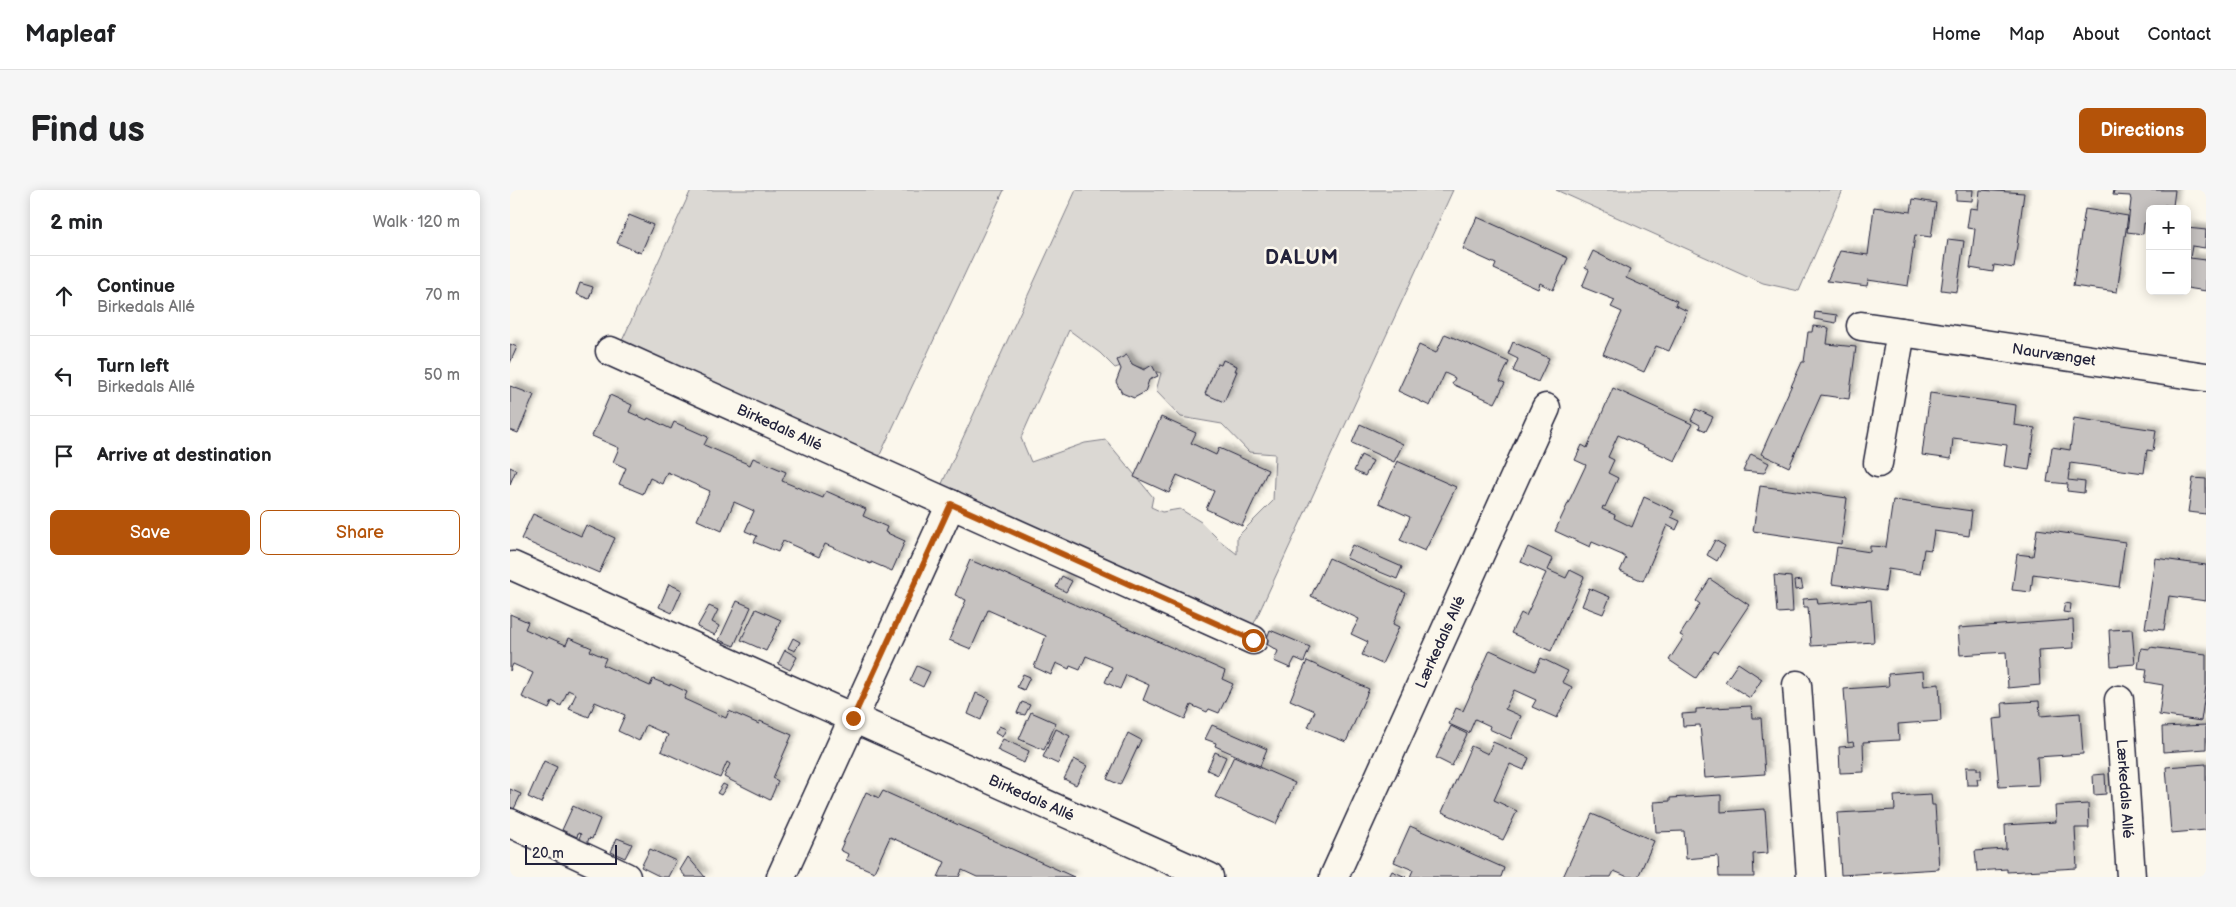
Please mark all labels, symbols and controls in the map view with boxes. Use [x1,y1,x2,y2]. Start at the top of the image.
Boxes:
text: Mapleaf [25,20,116,49]
text: Home [1932,24,1981,45]
text: Map [2009,24,2045,45]
text: About [2073,24,2120,45]
text: Contact [2148,24,2211,45]
button: Directions [2079,108,2206,153]
text: Find us [30,109,145,152]
map controls [2146,205,2191,295]
button: + [2146,205,2191,250]
text: 2 min [50,210,103,235]
text: Walk · 120 m [373,213,460,232]
district label: DALUM [1265,246,1339,270]
button: − [2146,250,2191,295]
text: Continue [97,275,175,298]
icon: ahead [50,282,78,310]
text: 70 m [425,286,460,305]
text: Birkedals Allé [97,298,195,317]
street label: Naurvænget [2011,339,2097,370]
text: Turn left [97,355,169,378]
icon: left [50,362,78,390]
text: 50 m [424,366,460,385]
text: Birkedals Allé [97,378,195,397]
street label: Birkedals Allé [734,400,826,455]
icon: arrive [50,442,78,470]
text: Arrive at destination [97,444,272,467]
button: Save [50,510,250,555]
button: Share [260,510,460,555]
street label: Lærkedals Allé [1411,593,1469,691]
route start [1242,629,1265,652]
route end [842,707,865,730]
street label: Lærkedals Allé [2112,738,2138,839]
street label: Birkedals Allé [986,770,1077,825]
scale bar [525,842,618,865]
text: 20 m [532,845,564,862]

